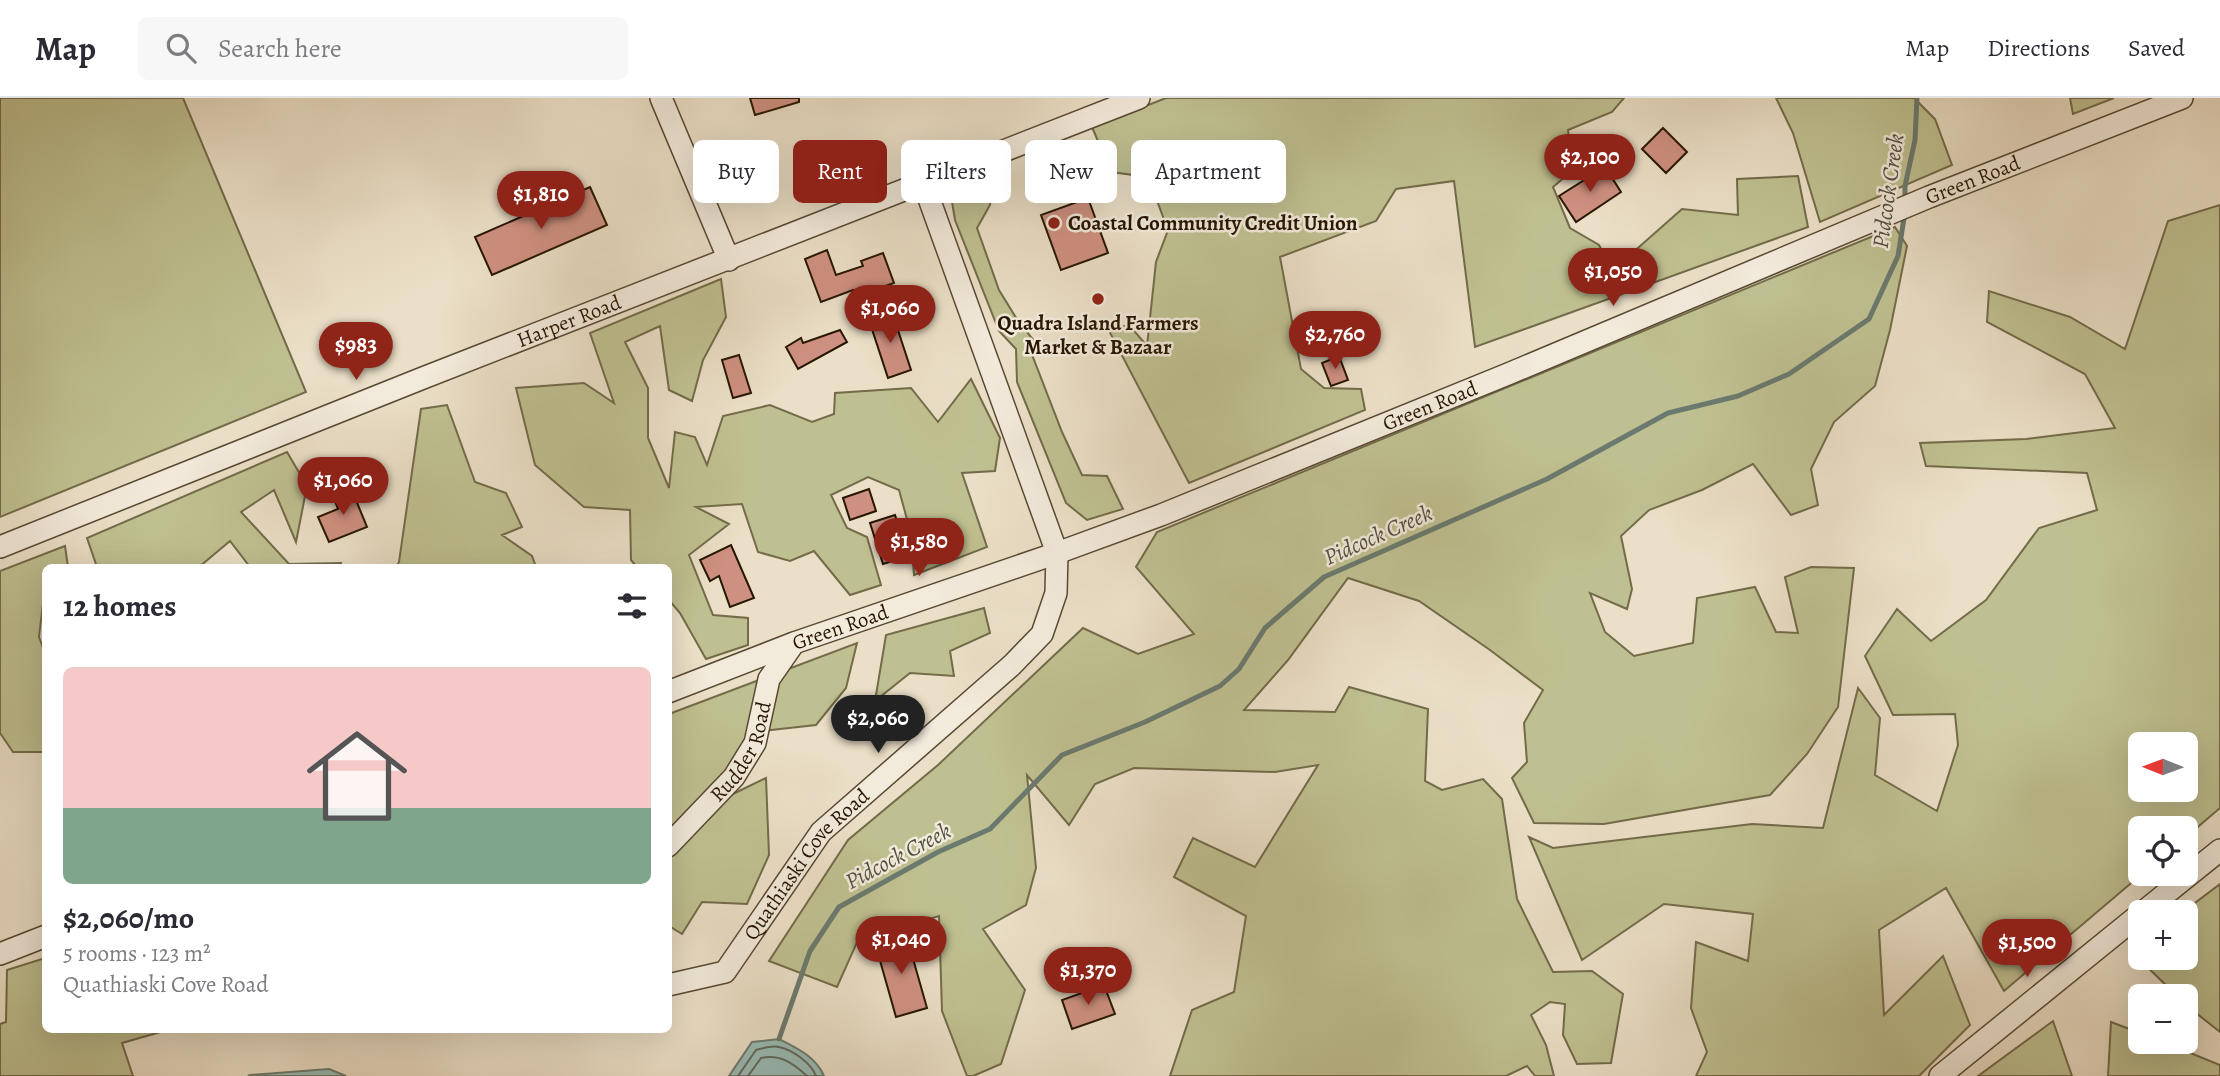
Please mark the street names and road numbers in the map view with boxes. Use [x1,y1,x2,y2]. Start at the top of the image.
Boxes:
street label: Green Road [1921,148,2025,211]
street label: Harper Road [513,288,626,354]
street label: Green Road [1378,374,1482,438]
street label: Green Road [788,598,893,657]
street label: Rudder Road [704,698,778,808]
street label: Quathiaski Cove Road [737,782,876,946]

